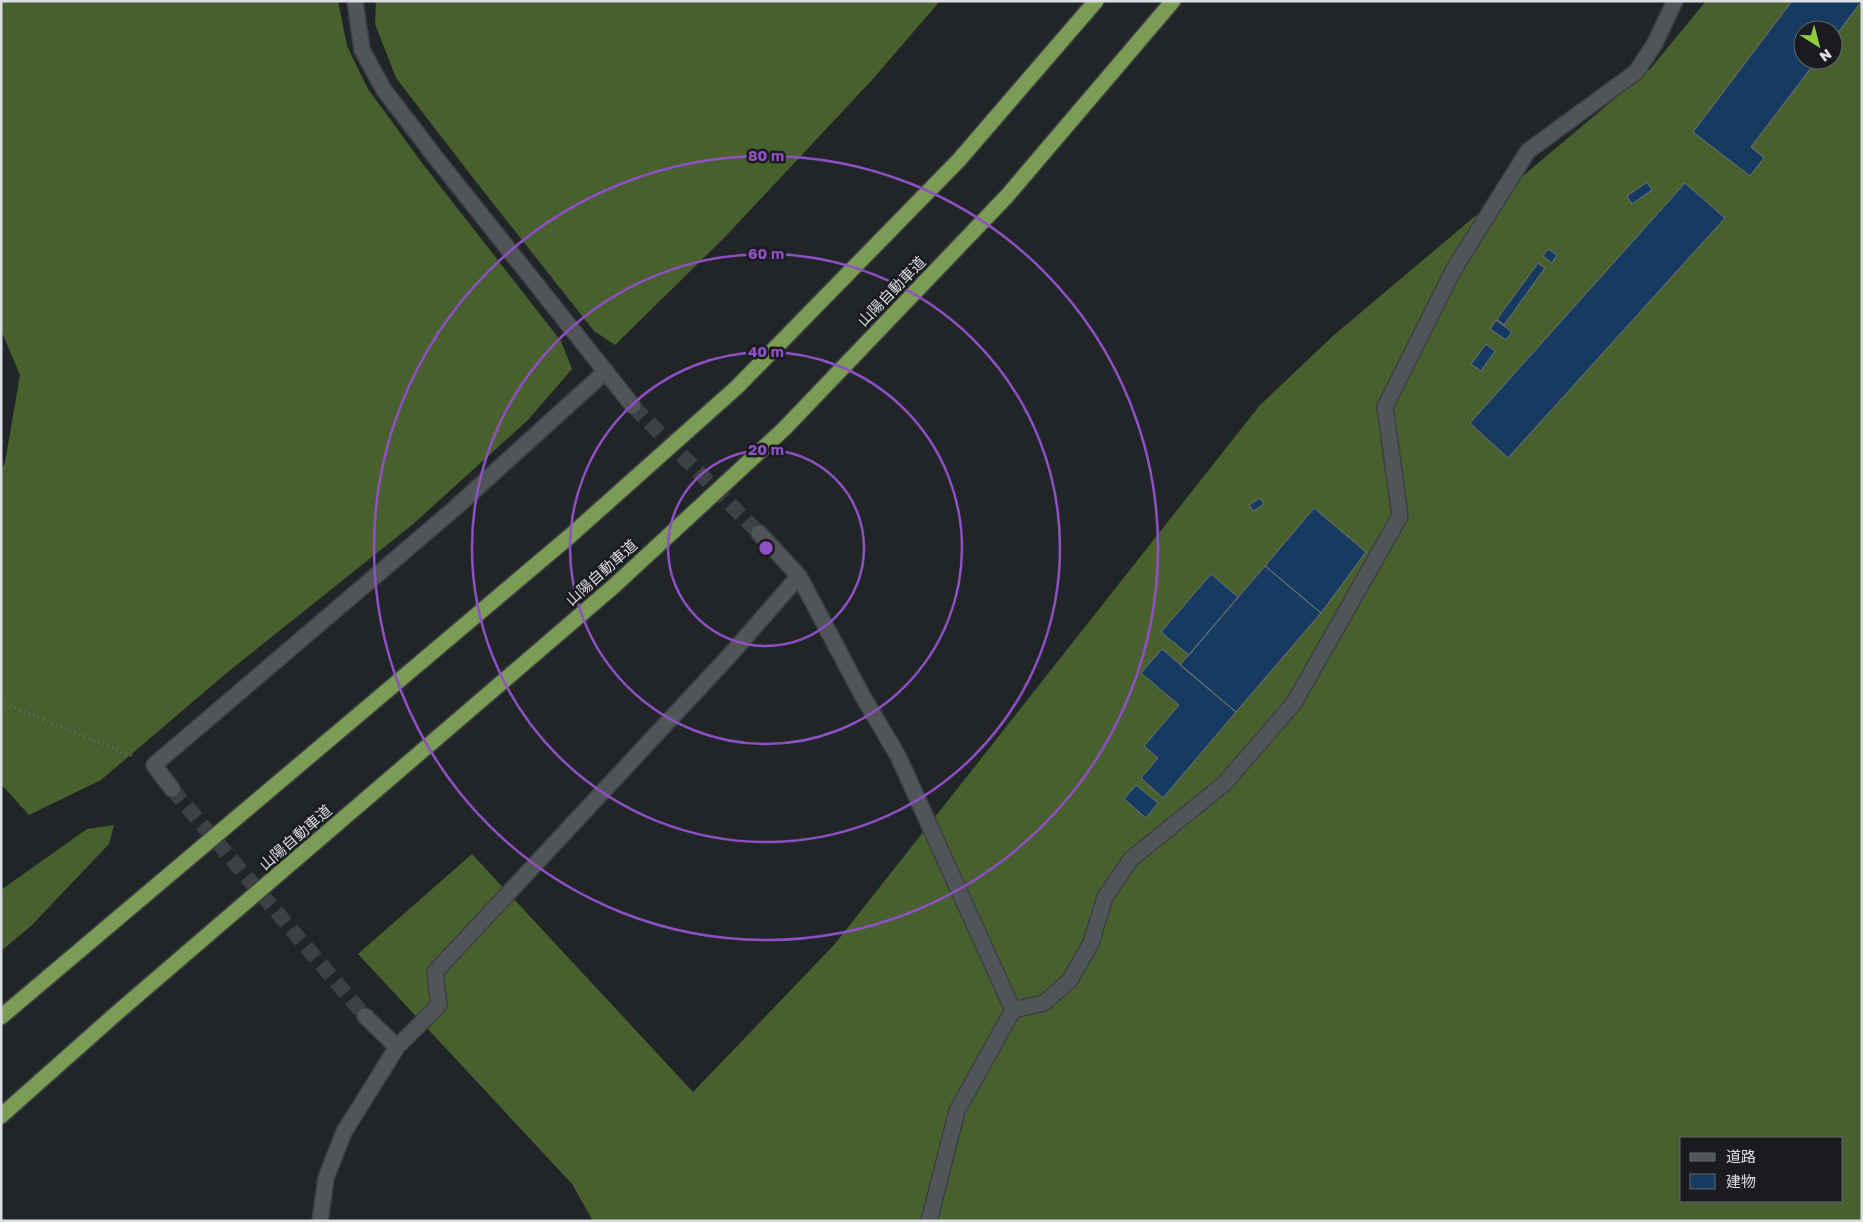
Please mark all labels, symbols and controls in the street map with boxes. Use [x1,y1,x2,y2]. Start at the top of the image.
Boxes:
north arrow [1793,20,1843,70]
text: N [1817,46,1835,66]
text: 80 m [748,146,784,164]
text: 60 m [748,244,784,262]
street label: 山陽自動車道 [853,252,929,330]
text: 40 m [748,342,784,360]
text: 20 m [748,440,784,458]
street label: 山陽自動車道 [562,535,640,609]
centre of rings [757,539,775,557]
street label: 山陽自動車道 [255,801,335,873]
legend [1680,1137,1843,1202]
text: 道路 [1726,1147,1756,1165]
text: 建物 [1726,1172,1756,1190]

